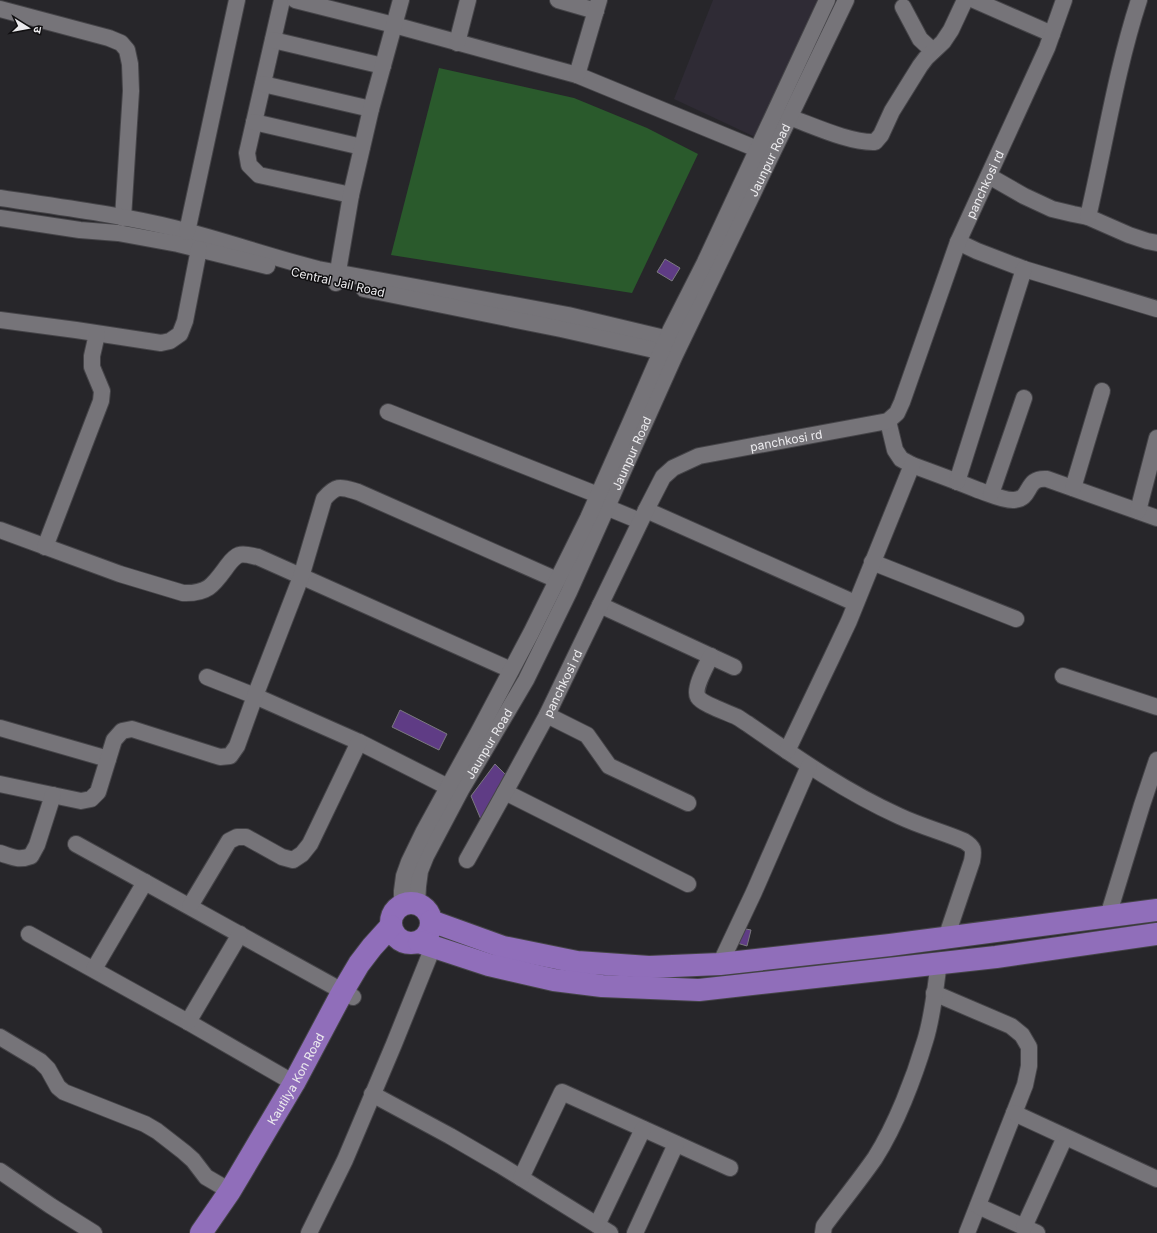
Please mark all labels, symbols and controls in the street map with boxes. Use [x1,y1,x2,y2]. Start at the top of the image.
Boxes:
north arrow [8,8,48,48]
text: उ [30,25,45,35]
street label: Jaunpur Road [745,121,793,199]
street label: panchkosi rd [962,148,1007,220]
street label: Central Jail Road [290,264,386,300]
street label: Jaunpur Road [608,414,654,492]
street label: panchkosi rd [749,426,823,454]
street label: panchkosi rd [540,647,585,719]
street label: Jaunpur Road [462,706,515,781]
street label: Kautilya Kon Road [264,1030,327,1127]

